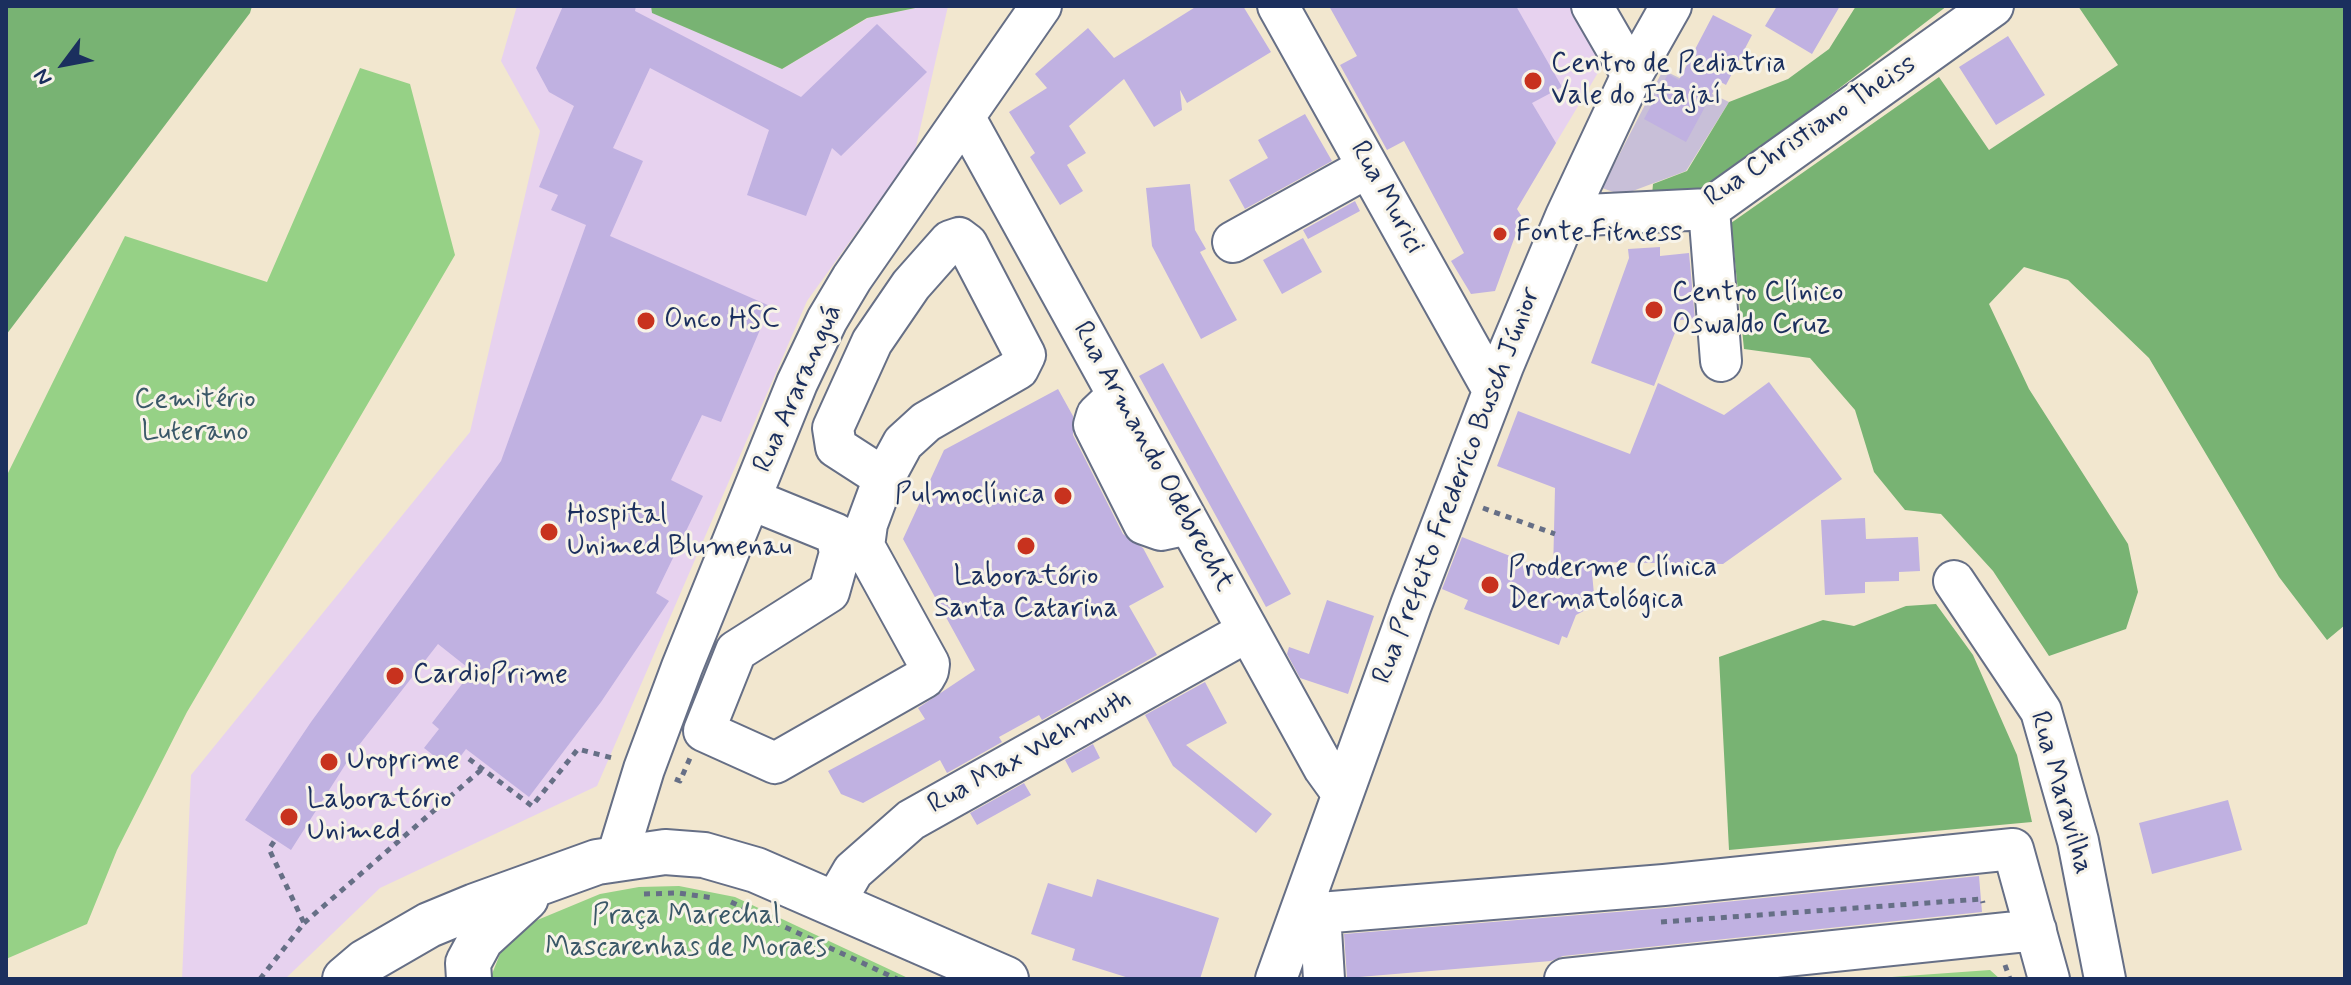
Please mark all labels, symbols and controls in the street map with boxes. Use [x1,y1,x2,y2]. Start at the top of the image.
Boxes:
north arrow [24,24,104,104]
place label: Centro de Pediatria Vale do Itajaí [1551,48,1786,114]
street label: Rua Christiano Theiss [1699,49,1923,215]
text: N [28,63,59,90]
marker: Centro de Pediatria Vale do Itajaí [1522,70,1544,92]
street label: Rua Murici [1341,136,1431,260]
place label: Fonte Fitness [1516,217,1683,251]
marker: Fonte Fitness [1491,225,1509,243]
place label: Centro Clínico Oswaldo Cruz [1672,277,1843,343]
street label: Rua Prefeito Frederico Busch Júnior [1367,283,1549,689]
marker: Centro Clínico Oswaldo Cruz [1643,299,1665,321]
street label: Rua Araranguá [747,300,851,478]
place label: Onco HSC [664,304,779,338]
marker: Onco HSC [635,310,657,332]
street label: Rua Armando Odebrecht [1064,316,1240,598]
park label: Cemitério Luterano [134,384,256,450]
place label: Pulmoclínica [895,479,1045,513]
marker: Pulmoclínica [1052,485,1074,507]
place label: Hospital Unimed Blumenau [567,499,792,565]
marker: Hospital Unimed Blumenau [538,521,560,543]
marker: Laboratório Santa Catarina [1015,535,1037,557]
place label: Proderme Clínica Dermatológica [1508,552,1717,618]
place label: Laboratório Santa Catarina [934,561,1118,627]
marker: Proderme Clínica Dermatológica [1479,574,1501,596]
place label: CardioPrime [413,659,568,693]
marker: CardioPrime [384,665,406,687]
street label: Rua Max Wehmuth [922,683,1138,823]
street label: Rua Maravilha [2021,708,2099,878]
place label: Uroprime [347,745,460,779]
marker: Uroprime [318,751,340,773]
place label: Laboratório Unimed [307,784,452,850]
marker: Laboratório Unimed [278,806,300,828]
park label: Praça Marechal Mascarenhas de Moraes [545,900,827,966]

